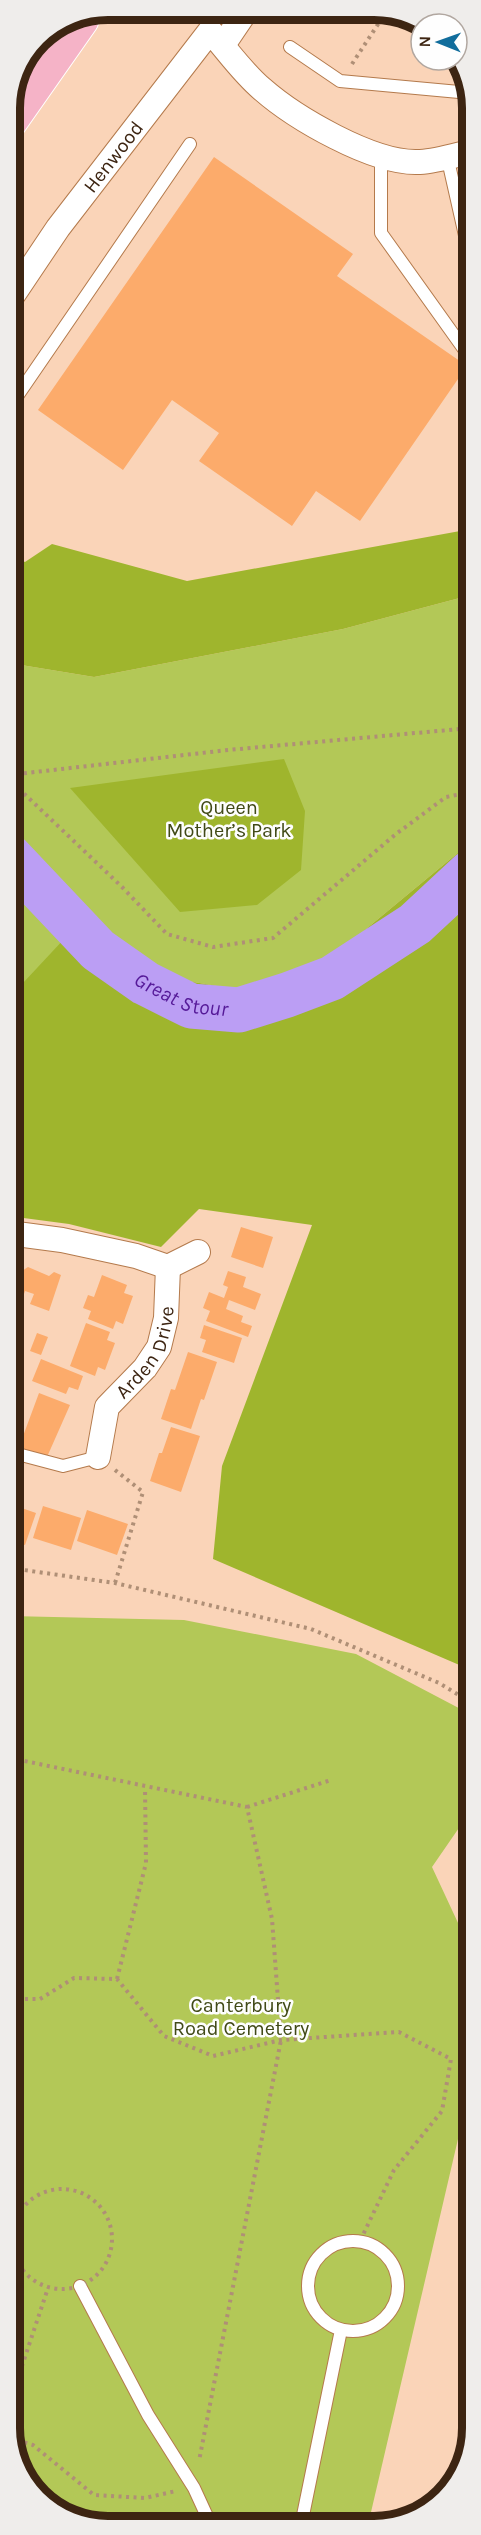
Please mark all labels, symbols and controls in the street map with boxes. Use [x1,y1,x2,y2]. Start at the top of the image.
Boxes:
north arrow [409,12,469,72]
text: N [415,36,434,48]
street label: Henwood [79,117,148,197]
park label: Queen Mother’s Park [166,796,292,842]
water label: Great Stour [130,967,230,1021]
street label: Arden Drive [111,1306,178,1403]
park label: Canterbury Road Cemetery [173,1994,309,2040]

